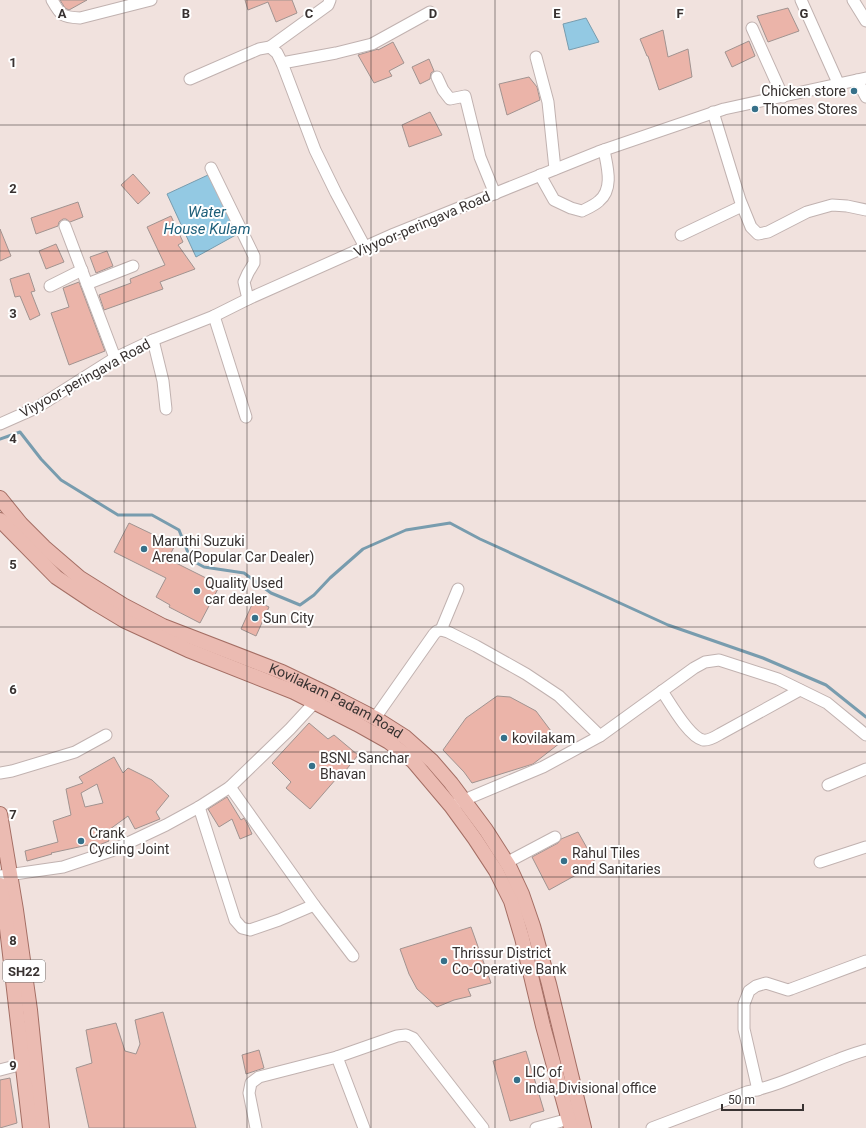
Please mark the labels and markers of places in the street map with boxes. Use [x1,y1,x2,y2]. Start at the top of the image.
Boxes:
place label: Chicken store [761,83,846,99]
marker: Chicken store [849,86,859,96]
place label: Thomes Stores [763,101,857,117]
marker: Thomes Stores [750,104,760,114]
place label: Maruthi Suzuki Arena(Popular Car Dealer) [152,533,314,566]
marker: Maruthi Suzuki Arena(Popular Car Dealer) [139,544,149,554]
place label: Quality Used car dealer [205,575,283,607]
marker: Quality Used car dealer [192,586,202,596]
place label: Sun City [263,610,314,626]
marker: Sun City [250,613,260,623]
place label: kovilakam [512,730,575,746]
marker: kovilakam [499,733,509,743]
place label: BSNL Sanchar Bhavan [320,750,409,782]
marker: BSNL Sanchar Bhavan [307,761,317,771]
place label: Crank Cycling Joint [89,825,170,857]
marker: Crank Cycling Joint [76,836,86,846]
place label: Rahul Tiles and Sanitaries [572,845,661,877]
marker: Rahul Tiles and Sanitaries [559,856,569,866]
place label: Thrissur District Co-Operative Bank [452,945,568,977]
marker: Thrissur District Co-Operative Bank [439,956,449,966]
place label: LIC of India,Divisional office [525,1064,657,1096]
marker: LIC of India,Divisional office [512,1075,522,1085]

